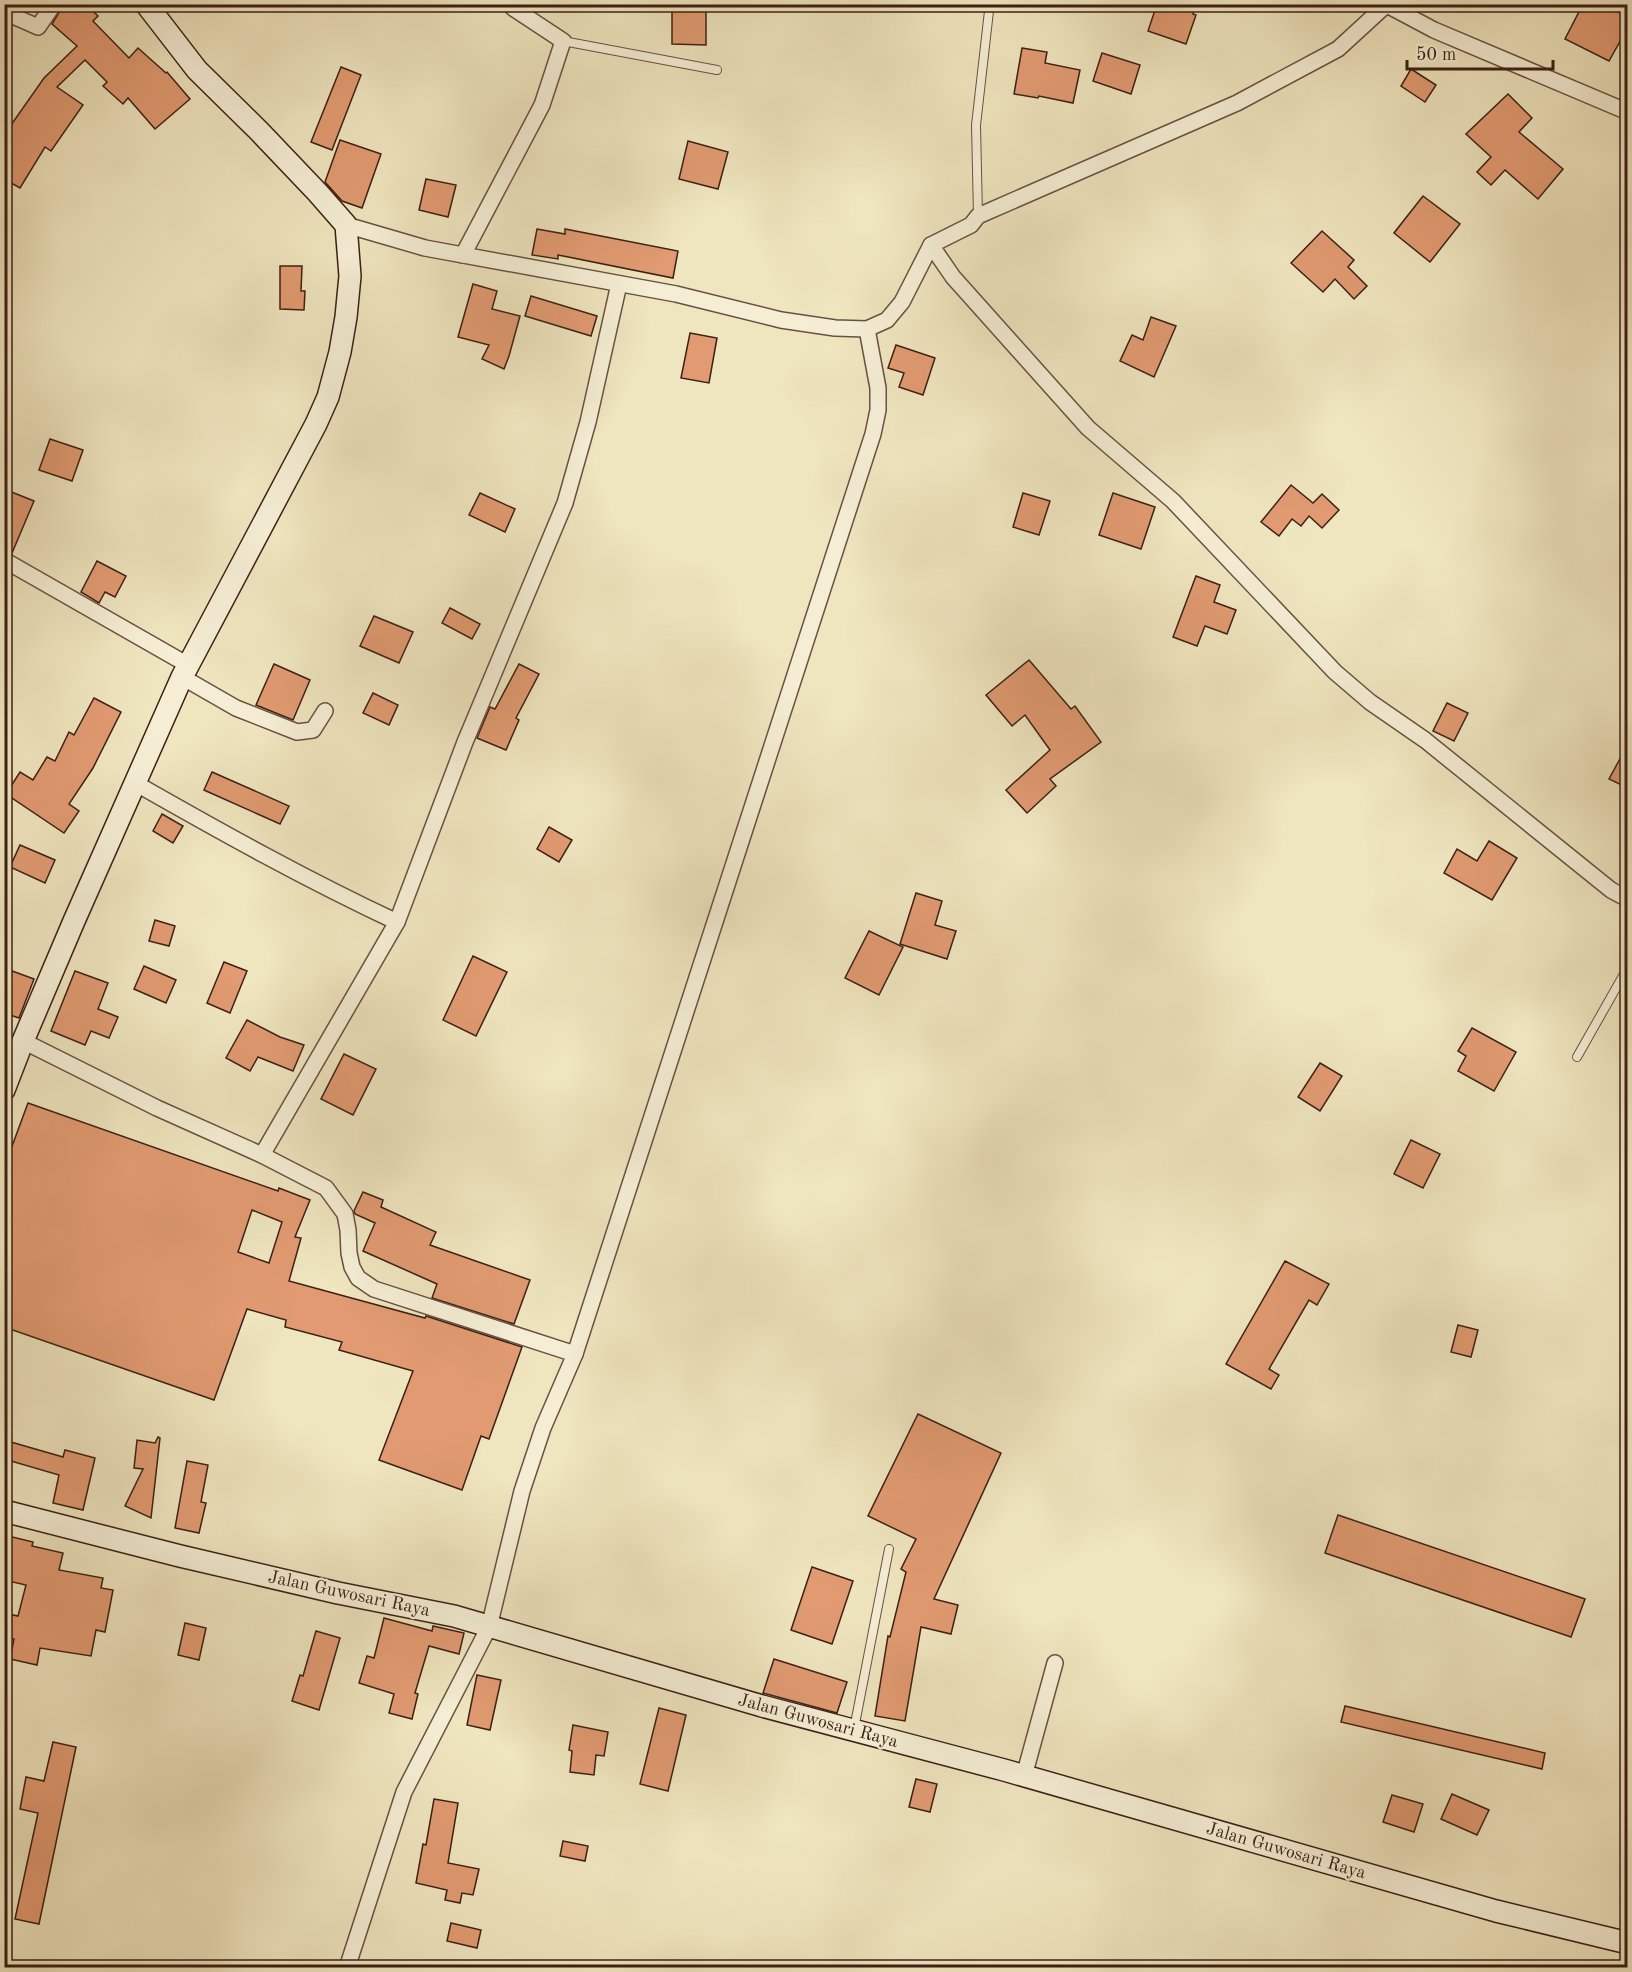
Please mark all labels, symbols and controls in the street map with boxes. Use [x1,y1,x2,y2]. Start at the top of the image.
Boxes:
scale bar [1407,33,1552,71]
text: 50 m [1416,46,1456,64]
street label: Jalan Guwosari Raya [266,1568,432,1620]
street label: Jalan Guwosari Raya [736,1691,900,1751]
street label: Jalan Guwosari Raya [1204,1820,1368,1882]

